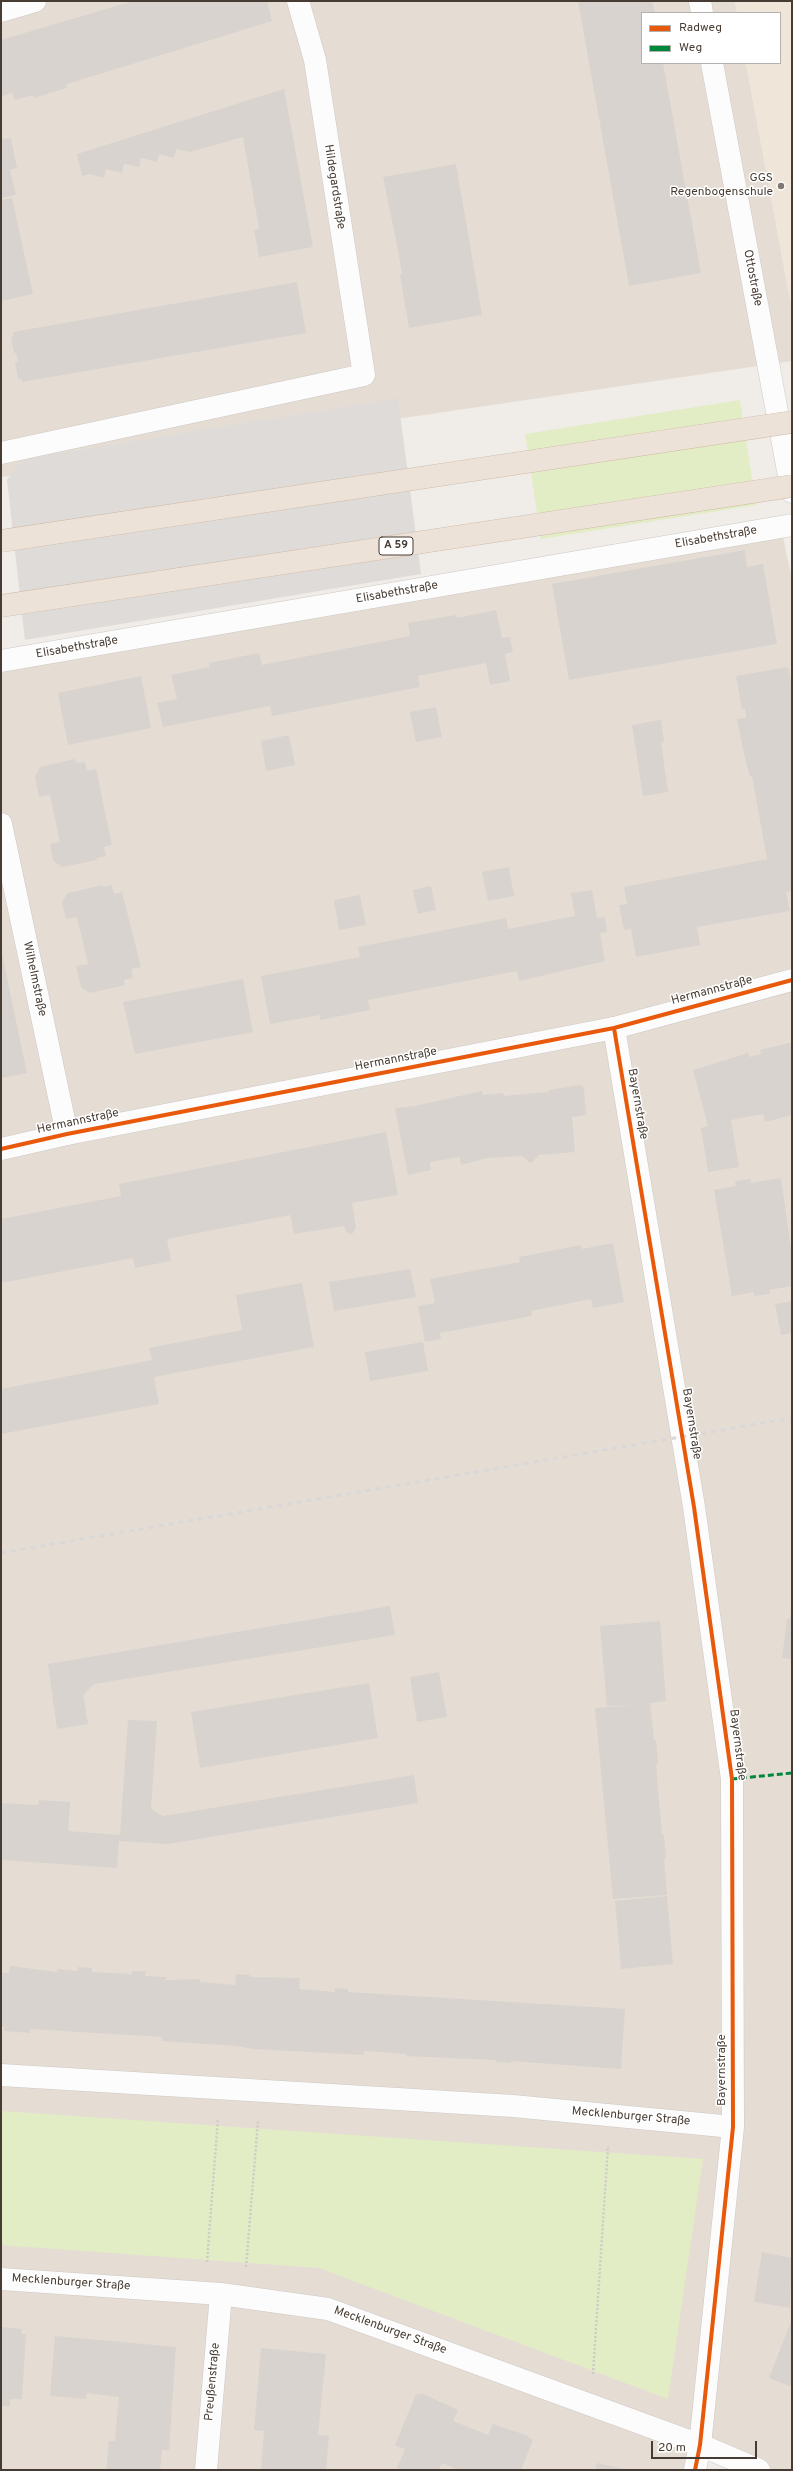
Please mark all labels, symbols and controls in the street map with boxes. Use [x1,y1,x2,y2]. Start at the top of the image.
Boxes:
legend [641,12,781,64]
text: Radweg [679,20,722,36]
text: Weg [679,40,702,56]
street label: Hildegardstraße [320,143,348,231]
place label: GGS Regenbogenschule [670,172,773,200]
marker: GGS Regenbogenschule [776,181,786,191]
street label: Ottostraße [739,248,765,308]
street label: Elisabethstraße [674,524,758,552]
road number: A 59 [379,537,413,555]
street label: Elisabethstraße [355,579,439,607]
street label: Elisabethstraße [35,634,119,662]
street label: Wilhelmstraße [19,940,49,1018]
street label: Hermannstraße [670,973,754,1009]
street label: Hermannstraße [354,1045,438,1075]
street label: Bayernstraße [624,1067,650,1141]
street label: Hermannstraße [36,1106,120,1138]
street label: Bayernstraße [678,1387,704,1461]
street label: Bayernstraße [725,1708,749,1782]
street label: Bayernstraße [716,2034,730,2106]
street label: Mecklenburger Straße [571,2105,691,2129]
street label: Mecklenburger Straße [11,2272,131,2294]
street label: Mecklenburger Straße [332,2304,448,2358]
street label: Preußenstraße [202,2342,224,2422]
scale bar [653,2433,759,2459]
text: 20 m [658,2440,686,2456]

